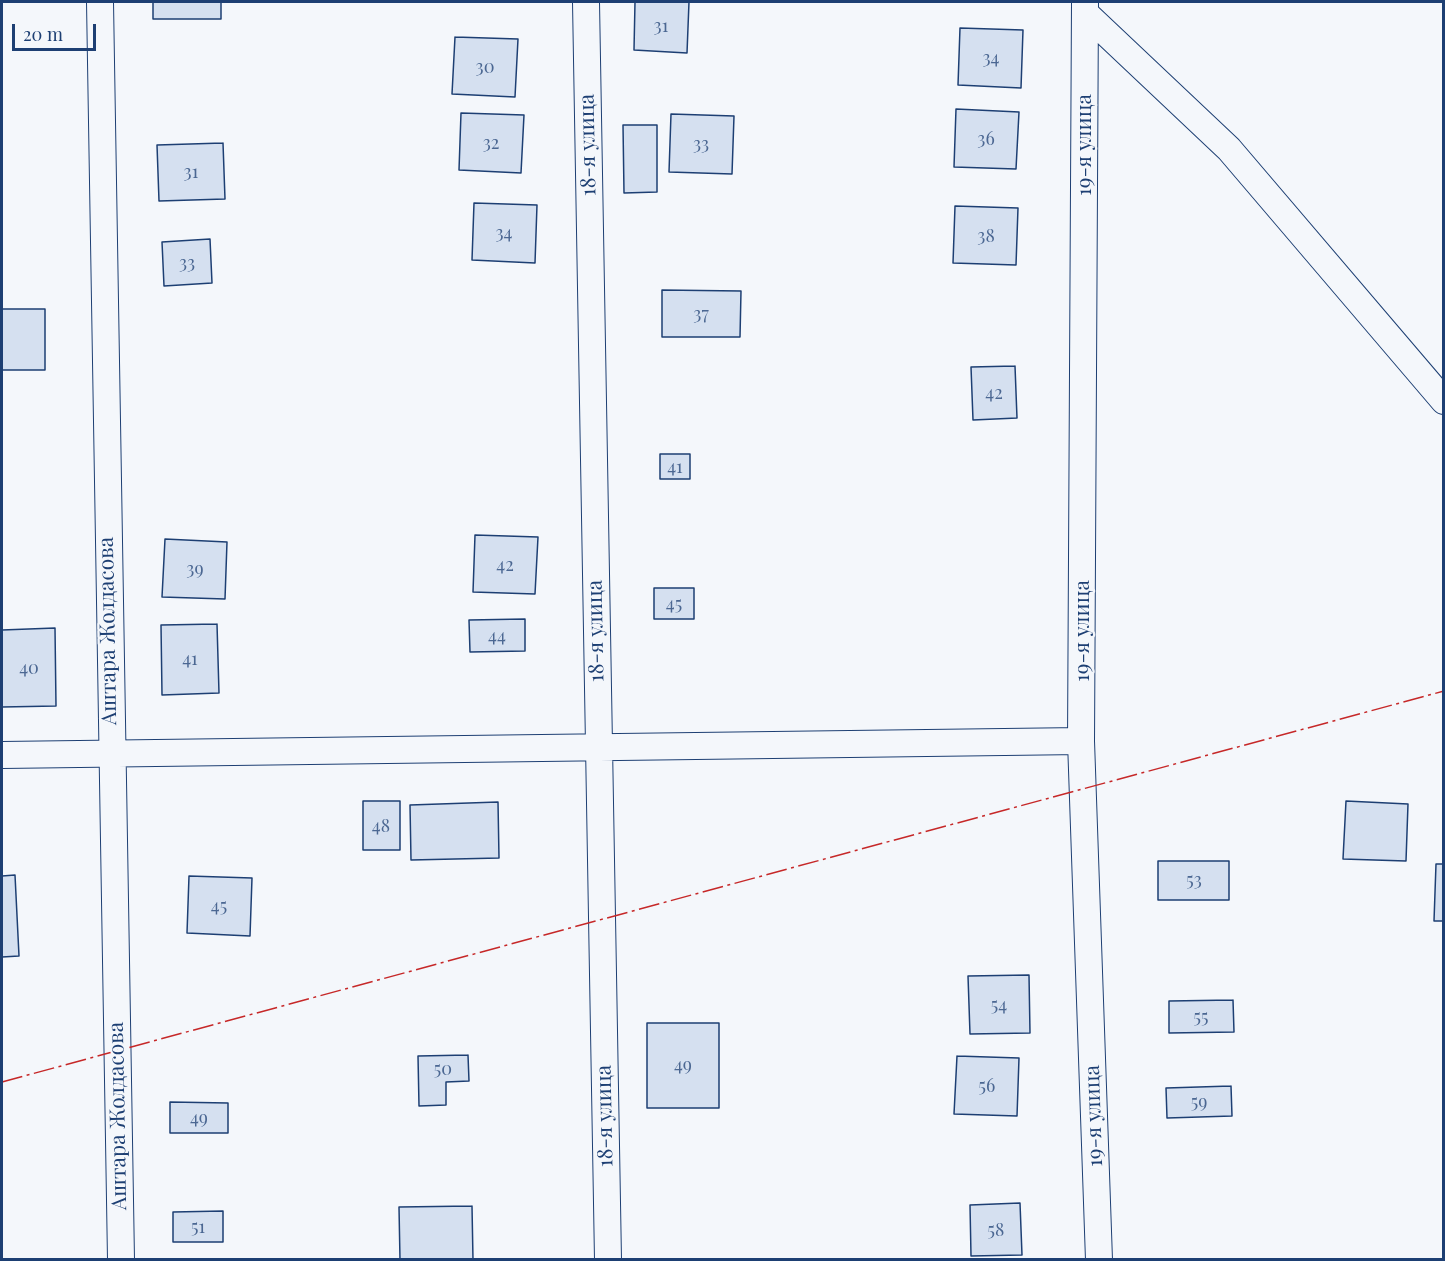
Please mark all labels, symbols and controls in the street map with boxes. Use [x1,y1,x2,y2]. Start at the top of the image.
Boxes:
scale bar [15,12,99,50]
house number: 31 [654,15,668,37]
text: 20 m [23,22,63,46]
house number: 34 [982,47,1000,69]
house number: 30 [476,56,494,78]
street label: 18-я улица [575,94,601,196]
street label: 19-я улица [1071,94,1097,196]
house number: 36 [977,128,995,150]
house number: 32 [483,132,499,154]
house number: 33 [693,133,709,155]
house number: 31 [184,161,198,183]
house number: 34 [495,222,513,244]
house number: 38 [977,225,995,247]
house number: 33 [179,252,195,274]
house number: 37 [693,303,709,325]
house number: 42 [985,382,1003,404]
house number: 41 [667,456,683,478]
street label: Аштара Жолдасова [94,537,122,725]
house number: 42 [496,554,514,576]
house number: 39 [186,558,204,580]
street label: 18-я улица [583,580,609,682]
street label: 19-я улица [1069,580,1095,682]
house number: 45 [666,593,682,615]
house number: 44 [488,625,506,647]
house number: 41 [182,648,198,670]
house number: 40 [19,657,39,679]
house number: 48 [372,815,390,837]
house number: 53 [1186,869,1202,891]
house number: 45 [211,895,227,917]
house number: 54 [991,994,1007,1016]
house number: 55 [1194,1006,1208,1028]
street label: Аштара Жолдасова [104,1022,132,1210]
house number: 49 [674,1054,692,1076]
house number: 50 [434,1058,452,1080]
street label: 18-я улица [592,1065,618,1167]
street label: 19-я улица [1080,1065,1108,1167]
house number: 56 [979,1075,995,1097]
house number: 59 [1191,1091,1207,1113]
house number: 49 [190,1107,208,1129]
house number: 51 [191,1216,205,1238]
house number: 58 [988,1219,1004,1241]

